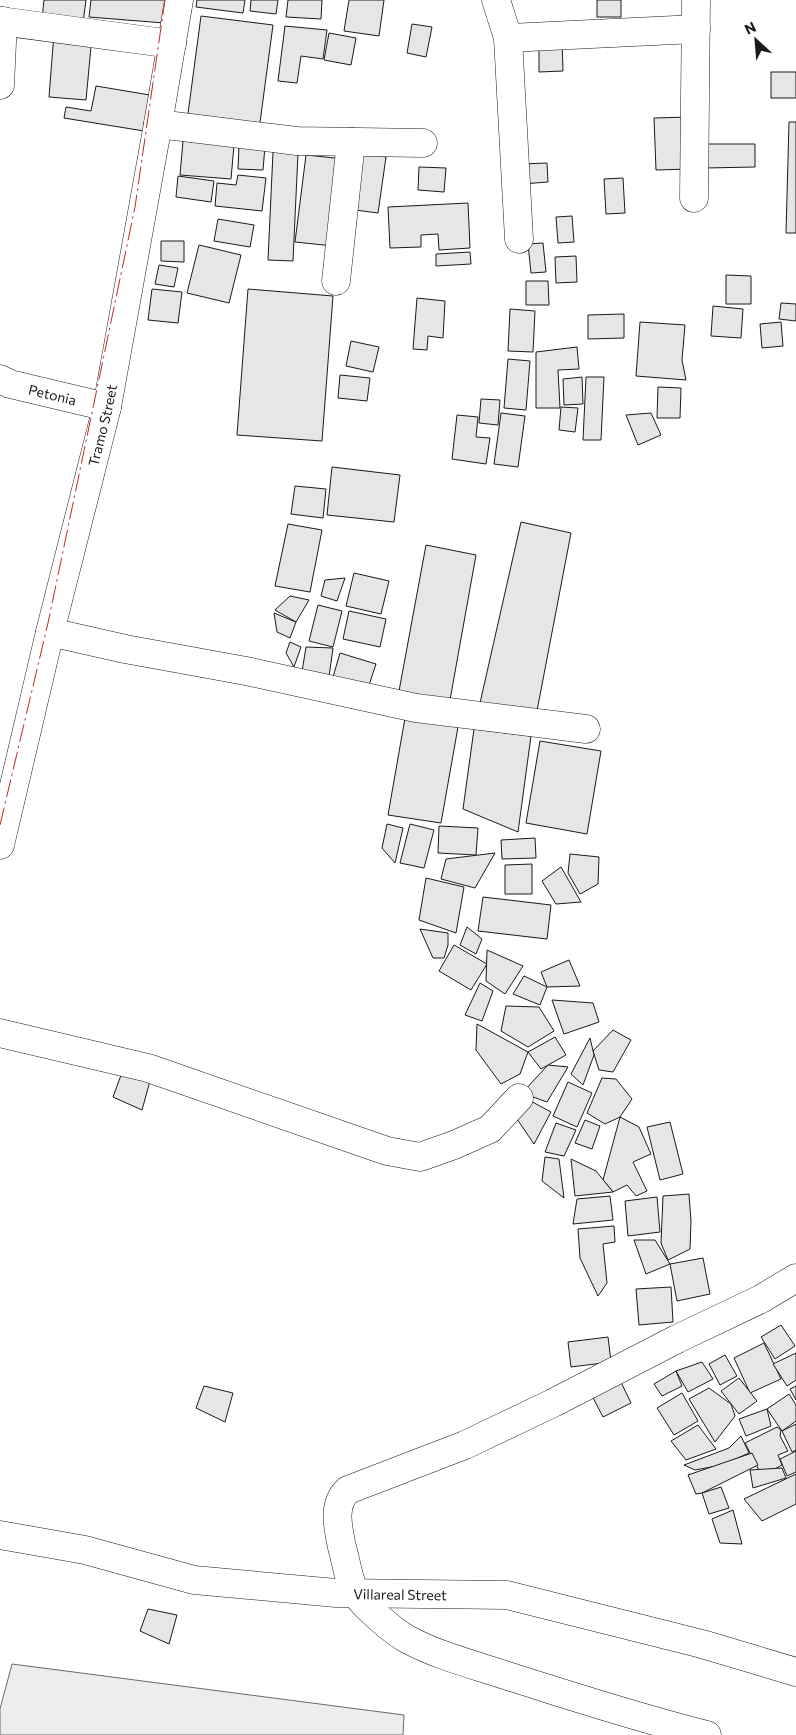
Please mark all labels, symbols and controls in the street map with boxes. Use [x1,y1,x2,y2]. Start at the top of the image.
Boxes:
north arrow [731,15,781,65]
text: N [742,18,759,38]
street label: Petonia [27,380,78,408]
street label: Tramo Street [84,383,119,468]
street label: Villareal Street [353,1585,447,1603]

